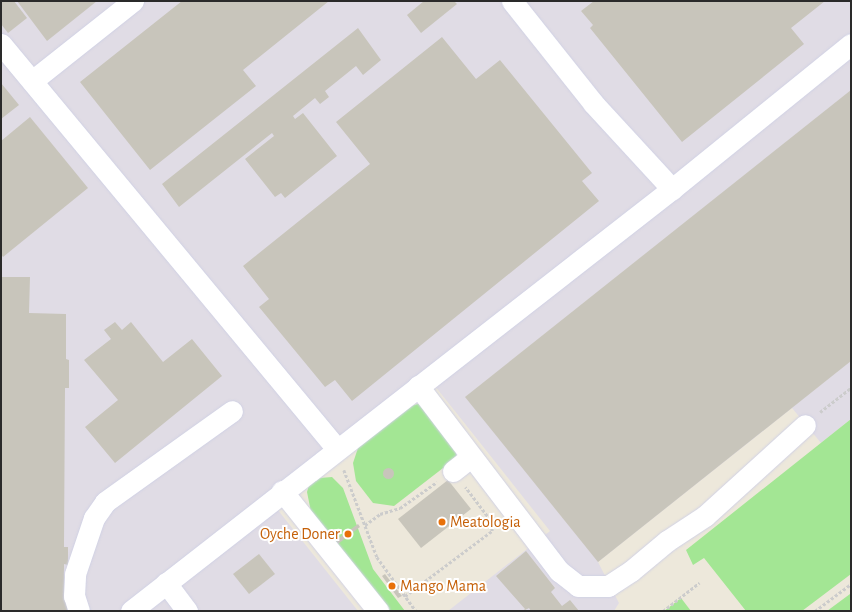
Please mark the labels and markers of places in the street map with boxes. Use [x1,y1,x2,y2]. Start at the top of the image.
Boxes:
place label: Meatologia [450,512,521,532]
marker: Meatologia [437,517,447,527]
place label: Oyche Doner [260,524,340,544]
marker: Oyche Doner [343,529,353,539]
place label: Mango Mama [400,576,486,596]
marker: Mango Mama [387,581,397,591]

